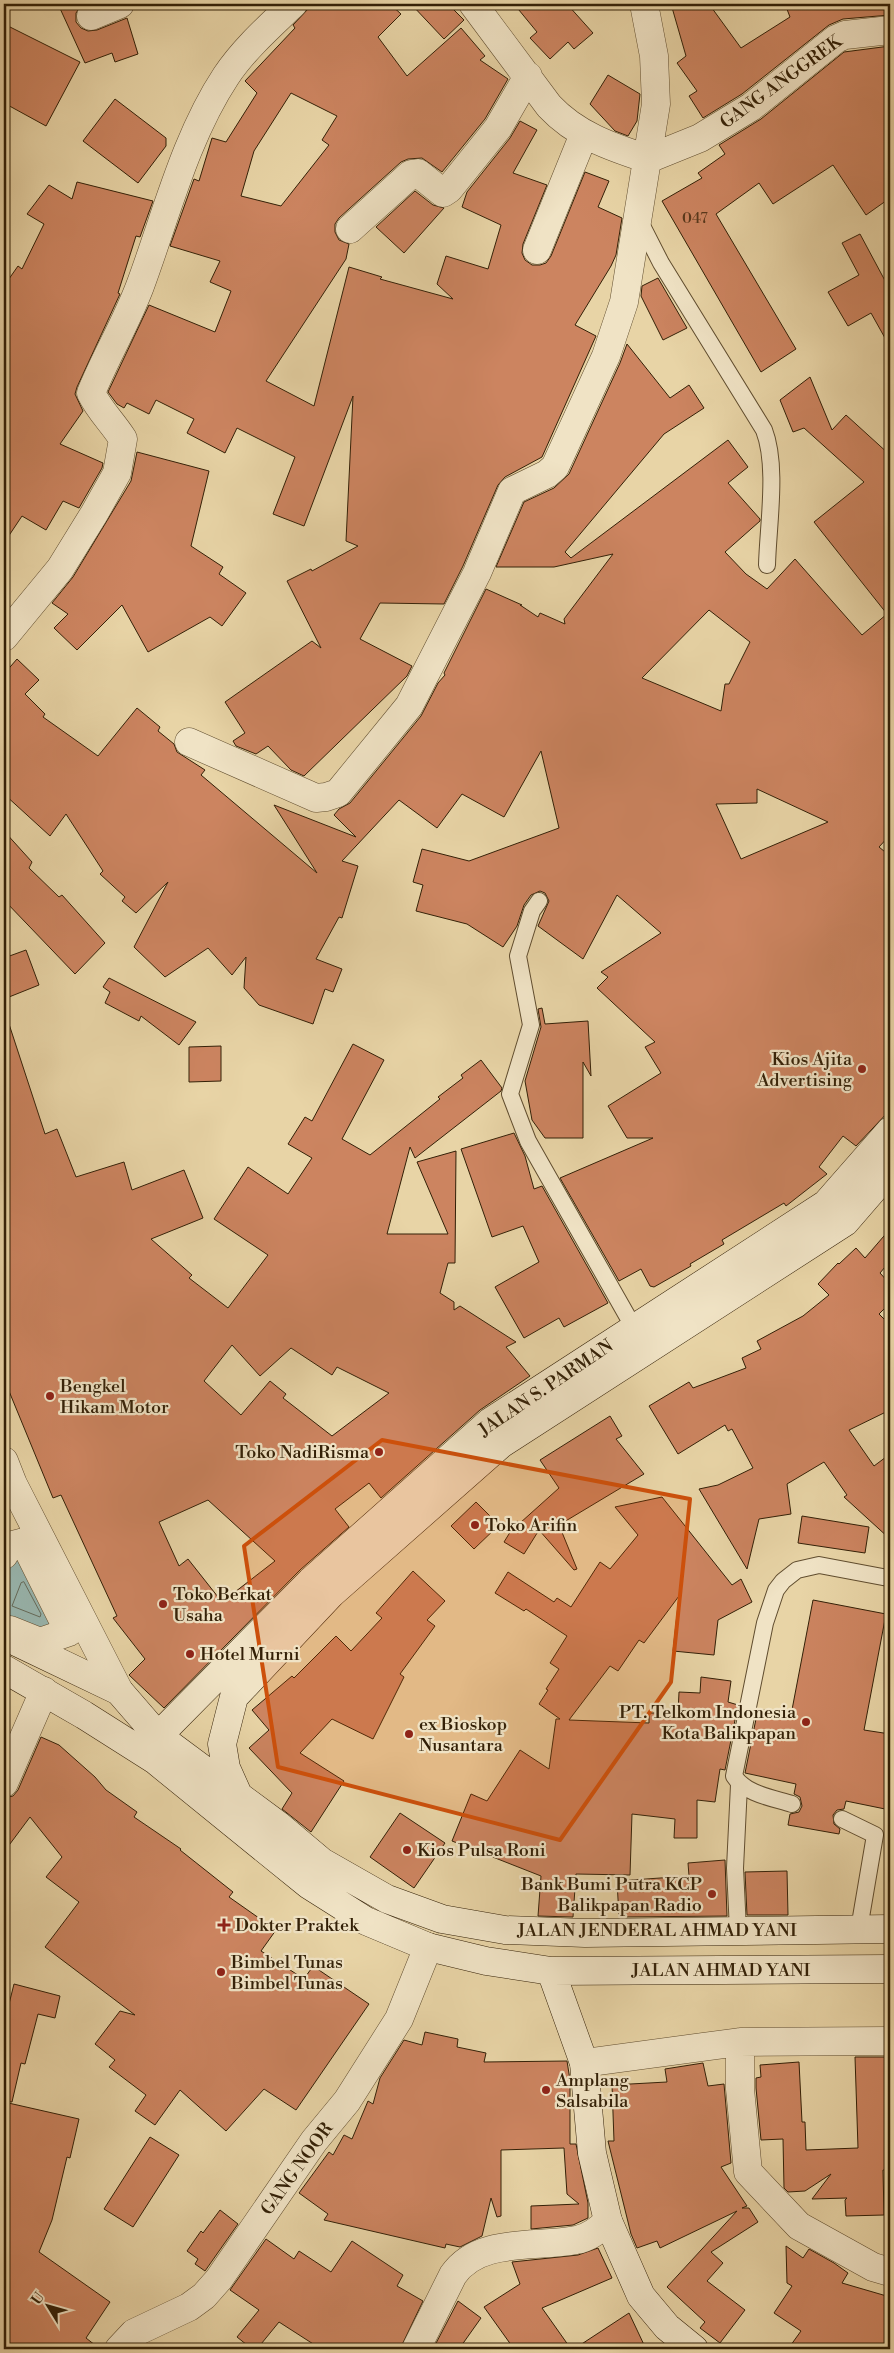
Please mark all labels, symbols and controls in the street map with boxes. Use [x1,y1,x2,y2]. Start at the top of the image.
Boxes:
street label: GANG ANGGREK [716,29,848,134]
house number: 047 [682,209,708,228]
place label: Kios Ajita Advertising [756,1048,853,1092]
marker: Kios Ajita Advertising [856,1063,868,1075]
street label: JALAN S. PARMAN [473,1334,618,1442]
place label: Bengkel Hikam Motor [59,1375,169,1419]
marker: Bengkel Hikam Motor [44,1390,56,1402]
place label: Toko NadiRisma [235,1441,370,1464]
marker: Toko NadiRisma [373,1446,385,1458]
place label: Toko Arifin [485,1514,578,1537]
marker: Toko Arifin [469,1519,481,1531]
place label: Toko Berkat Usaha [173,1583,273,1627]
marker: Toko Berkat Usaha [157,1598,169,1610]
place label: Hotel Murni [200,1643,300,1666]
marker: Hotel Murni [184,1648,196,1660]
place label: PT. Telkom Indonesia Kota Balikpapan [619,1701,797,1745]
place label: ex Bioskop Nusantara [419,1713,507,1757]
marker: PT. Telkom Indonesia Kota Balikpapan [800,1716,812,1728]
marker: ex Bioskop Nusantara [403,1728,415,1740]
place label: Kios Pulsa Roni [417,1839,546,1862]
marker: Kios Pulsa Roni [401,1844,413,1856]
place label: Bank Bumi Putra KCP Balikpapan Radio [520,1873,702,1917]
marker: Bank Bumi Putra KCP Balikpapan Radio [706,1888,718,1900]
place label: Dokter Praktek [235,1914,360,1937]
marker: Dokter Praktek [217,1918,231,1932]
street label: JALAN JENDERAL AHMAD YANI [516,1919,797,1942]
place label: Bimbel Tunas Bimbel Tunas [230,1951,343,1995]
street label: JALAN AHMAD YANI [631,1959,811,1982]
marker: Bimbel Tunas Bimbel Tunas [215,1966,227,1978]
place label: Amplang Salsabila [555,2069,630,2113]
marker: Amplang Salsabila [540,2084,552,2096]
street label: GANG NOOR [256,2118,339,2220]
north arrow [22,2280,72,2330]
text: U [28,2289,49,2309]

